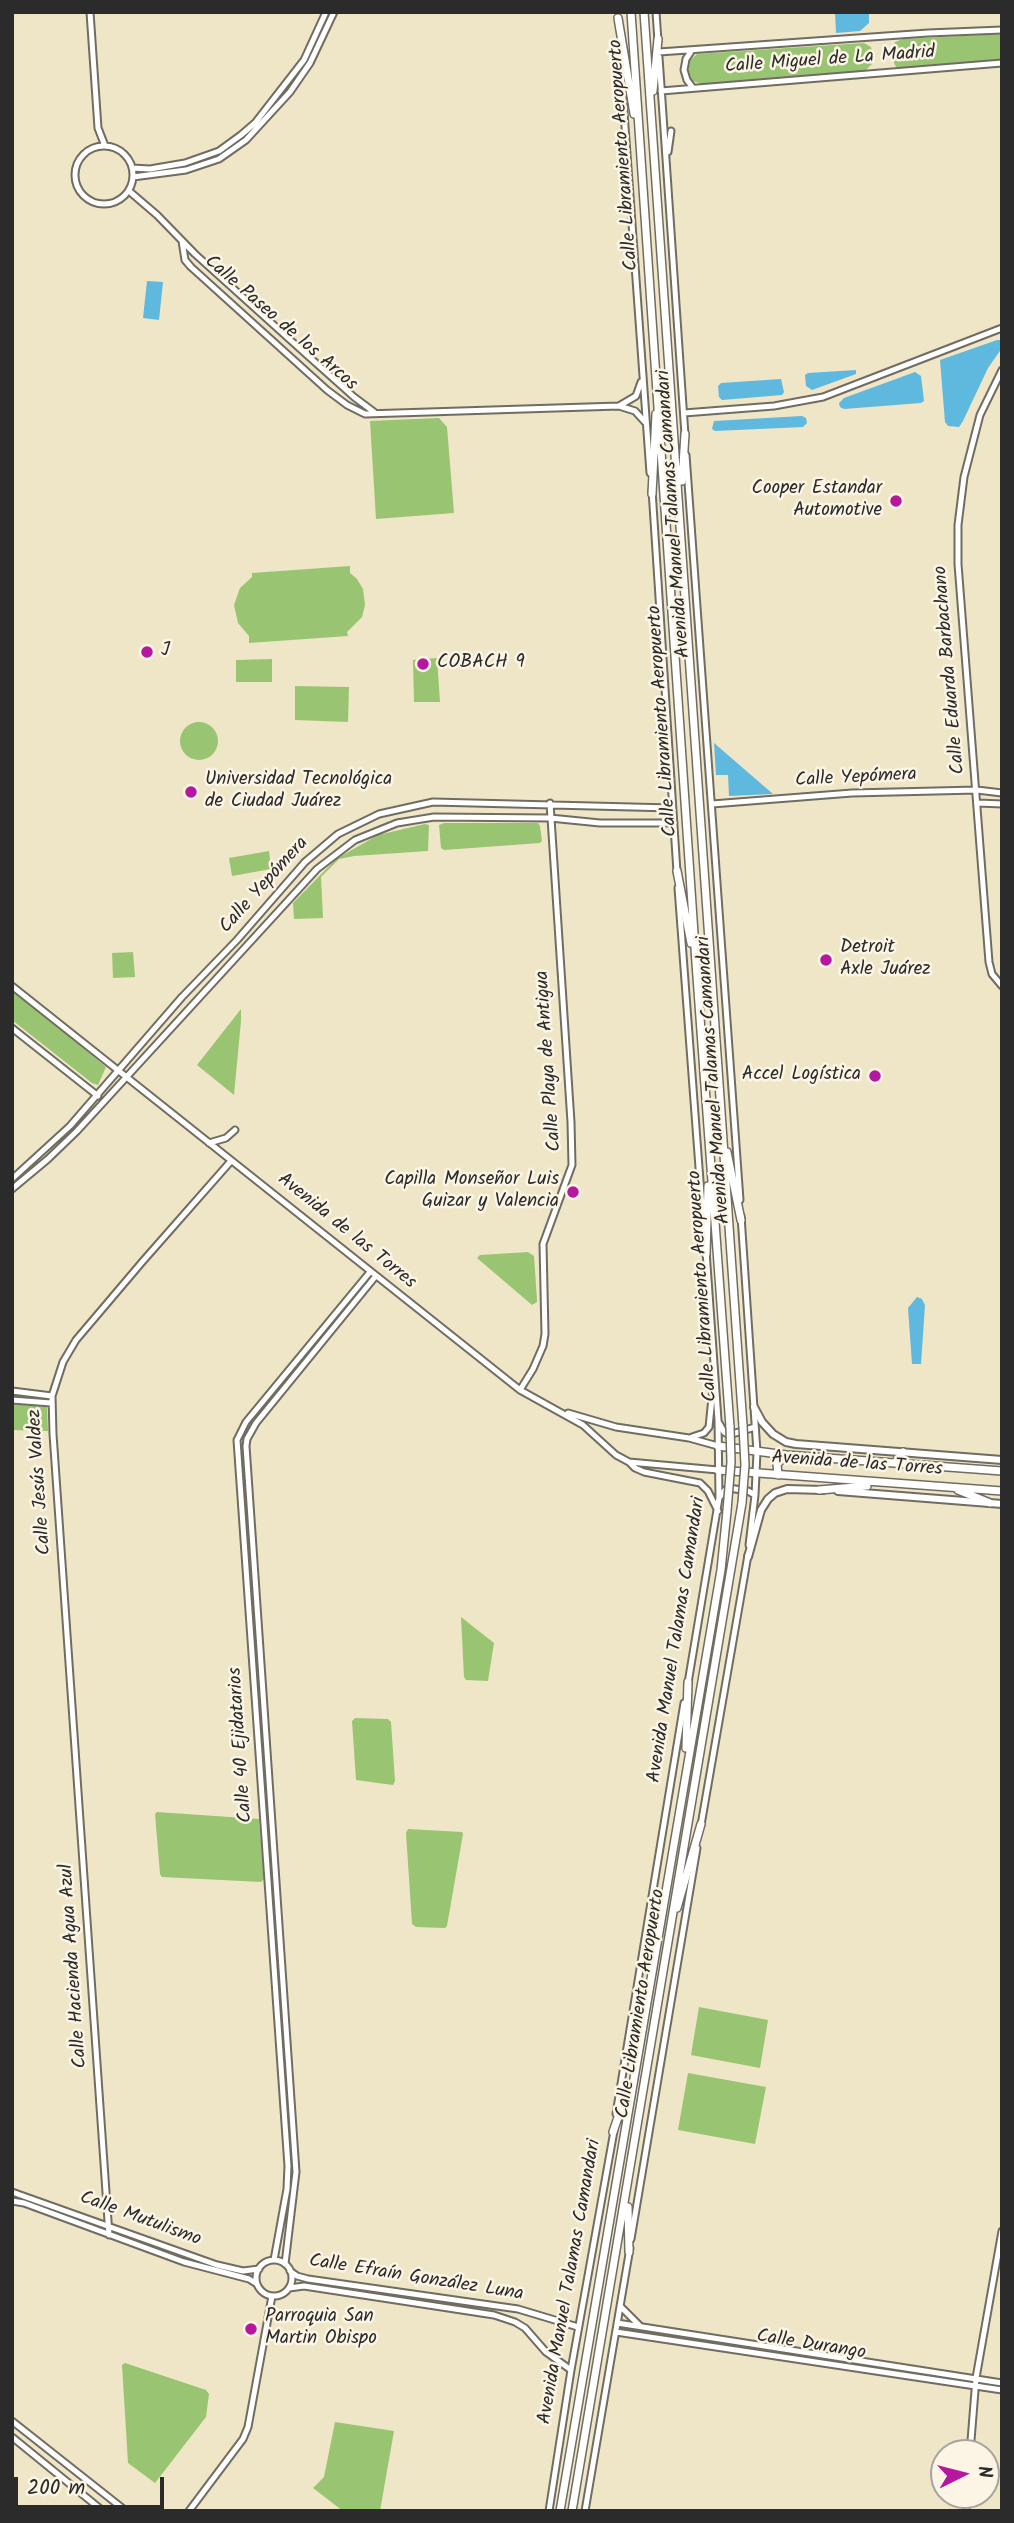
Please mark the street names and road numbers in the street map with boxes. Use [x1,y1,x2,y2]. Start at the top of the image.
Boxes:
street label: Calle Libramiento Aeropuerto [606,39,644,271]
street label: Calle Miguel de La Madrid [724,42,936,80]
street label: Calle Paseo de los Arcos [199,251,361,397]
street label: Avenida Manuel Talamas Camandari [654,369,696,659]
street label: Calle Eduarda Barbachano [931,565,971,775]
street label: Calle Libramiento Aeropuerto [645,605,683,837]
street label: Calle Yepómera [795,764,917,794]
street label: Calle Yepómera [216,833,314,939]
street label: Avenida Manuel Talamas Camandari [694,935,736,1225]
street label: Calle Playa de Antigua [532,970,568,1152]
street label: Avenida de las Torres [272,1169,420,1295]
street label: Calle Libramiento Aeropuerto [685,1170,723,1402]
street label: Calle Jesús Valdez [25,1408,57,1556]
street label: Avenida de las Torres [771,1448,943,1482]
street label: Avenida Manuel Talamas Camandari [644,1496,712,1784]
street label: Calle 40 Ejidatarios [225,1666,259,1824]
street label: Calle Hacienda Agua Azul [56,1863,94,2069]
street label: Calle Libramiento Aeropuerto [613,1888,671,2120]
street label: Avenida Manuel Talamas Camandari [535,2138,607,2426]
street label: Calle Mutulismo [76,2188,204,2252]
street label: Calle Efraín González Luna [307,2251,525,2307]
street label: Calle Durango [755,2326,867,2366]

